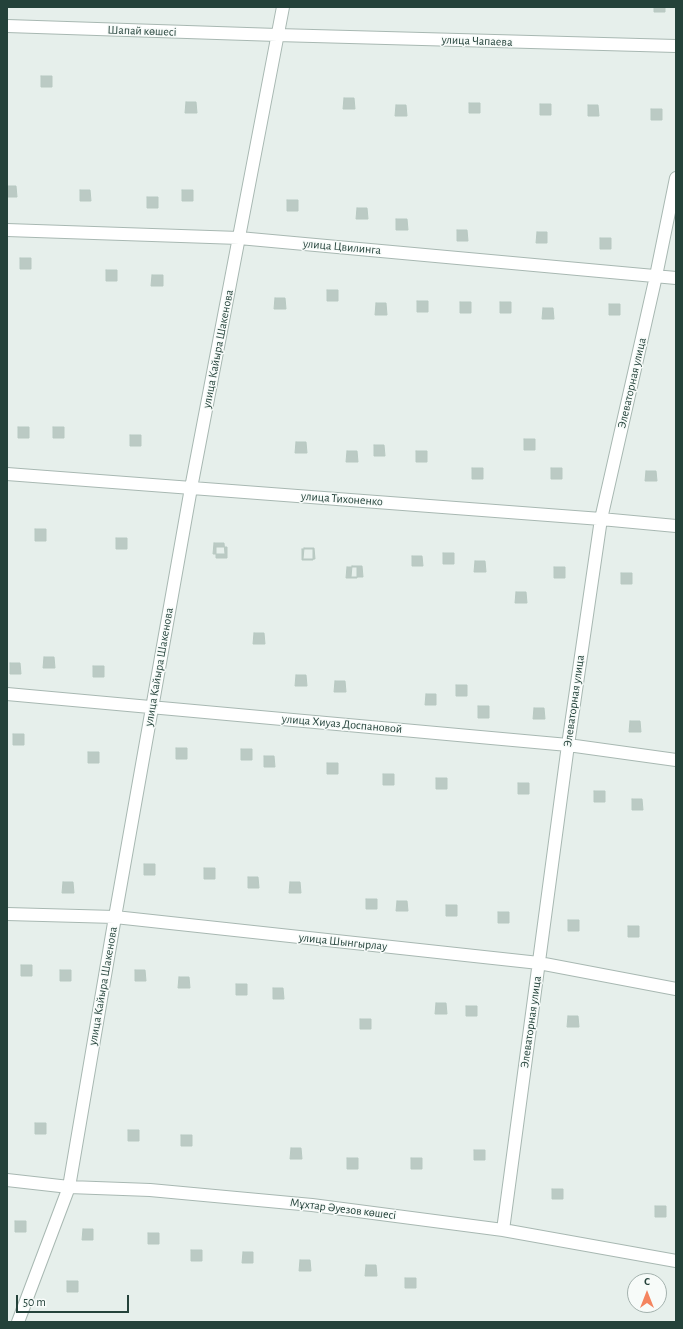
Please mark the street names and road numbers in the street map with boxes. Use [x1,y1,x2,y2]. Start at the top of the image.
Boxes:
street label: Шапай көшесі [107,23,177,39]
street label: улица Чапаева [441,33,513,49]
street label: улица Цвилинга [302,236,382,258]
street label: улица Кайыра Шакенова [199,289,237,409]
street label: Элеваторная улица [615,336,649,430]
street label: улица Тихоненко [301,489,383,509]
street label: улица Кайыра Шакенова [141,607,177,727]
street label: Элеваторная улица [560,654,588,748]
street label: улица Хиуаз Доспановой [281,712,403,736]
street label: улица Кайыра Шакенова [85,926,121,1046]
street label: улица Шынгырлау [298,930,388,954]
street label: Элеваторная улица [517,975,545,1069]
street label: Мұхтар Әуезов көшесі [289,1195,397,1223]

